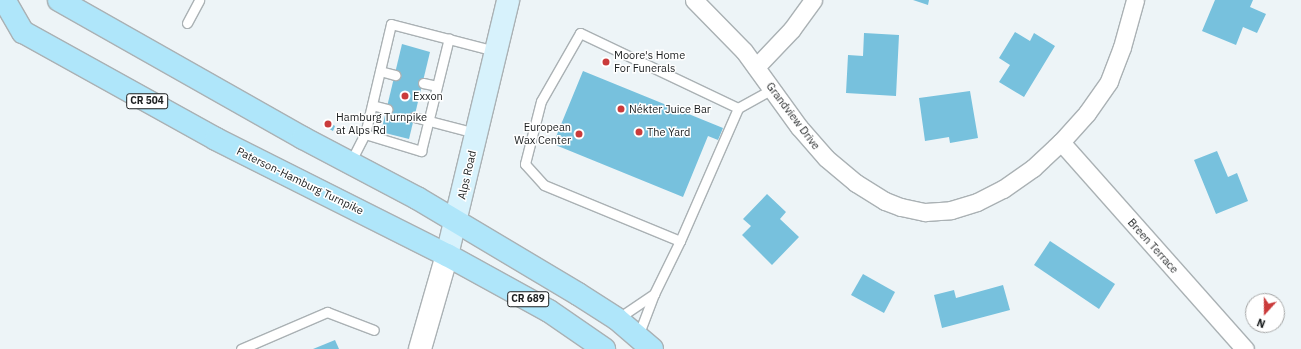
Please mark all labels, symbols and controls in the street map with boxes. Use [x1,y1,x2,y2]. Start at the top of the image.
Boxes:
place label: Moore's Home For Funerals [614,49,685,75]
marker: Moore's Home For Funerals [601,57,611,67]
street label: Grandview Drive [763,80,823,152]
place label: Exxon [413,89,443,103]
marker: Exxon [400,91,410,101]
road number: CR 504 [126,93,168,109]
place label: Nékter Juice Bar [629,102,711,116]
marker: Nékter Juice Bar [616,104,626,114]
place label: Hamburg Turnpike at Alps Rd [336,111,427,137]
marker: Hamburg Turnpike at Alps Rd [323,119,333,129]
place label: European Wax Center [514,121,571,147]
place label: The Yard [647,125,690,139]
marker: The Yard [634,127,644,137]
marker: European Wax Center [574,129,584,139]
street label: Paterson-Hamburg Turnpike [234,144,366,218]
street label: Alps Road [455,149,479,201]
street label: Breen Terrace [1125,216,1181,276]
road number: CR 689 [507,291,549,307]
north arrow [1245,293,1285,333]
text: N [1255,315,1267,331]

